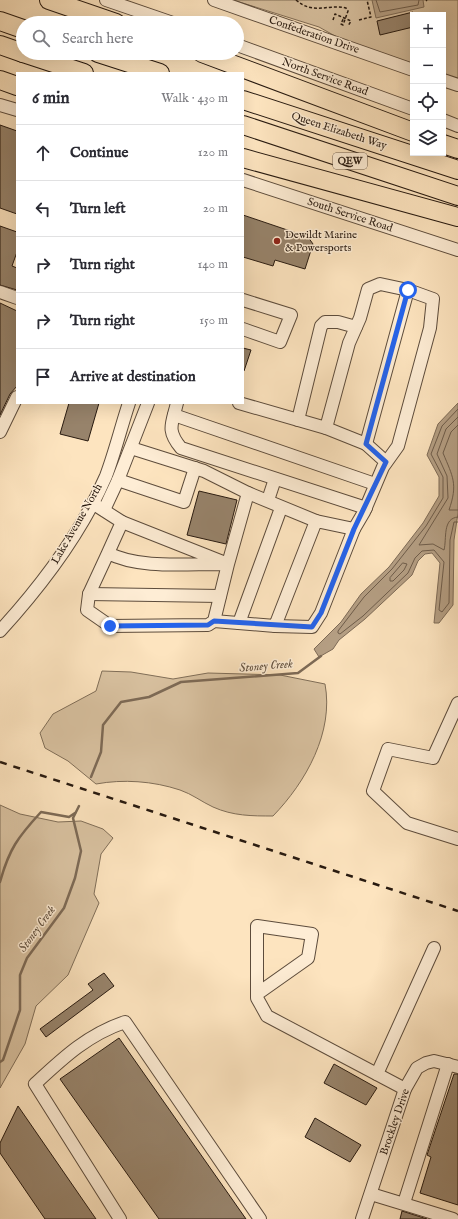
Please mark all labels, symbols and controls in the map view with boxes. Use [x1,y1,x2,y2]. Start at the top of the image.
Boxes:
map controls [410,12,446,156]
button: + [410,12,446,48]
street label: Confederation Drive [267,13,361,57]
search box [16,16,244,60]
icon: search [30,27,52,49]
text: Search here [62,29,133,48]
button: − [410,48,446,84]
street label: North Service Road [280,55,370,99]
button: locate [410,84,446,120]
text: 6 min [32,88,70,109]
text: Walk · 430 m [161,90,228,107]
street label: Queen Elizabeth Way [290,109,389,153]
button: layers [410,120,446,156]
icon: ahead [32,142,54,164]
text: Continue [70,143,128,162]
text: 120 m [198,144,228,161]
road number: QEW [333,153,367,169]
street label: South Service Road [306,195,395,235]
icon: left [32,198,54,220]
text: Turn left [70,199,126,218]
text: 20 m [203,200,228,217]
place label: Dewildt Marine & Powersports [285,228,357,255]
marker: Dewildt Marine & Powersports [272,236,282,246]
icon: right [32,254,54,276]
text: Turn right [70,255,135,274]
text: 140 m [198,256,228,273]
route start [399,281,417,299]
icon: right [32,310,54,332]
text: Turn right [70,311,135,330]
text: 150 m [199,312,228,329]
icon: arrive [32,366,54,388]
text: Arrive at destination [70,367,196,386]
street label: Lake Avenue North [48,481,106,567]
route end [101,617,119,635]
water label: Stoney Creek [239,656,294,676]
water label: Stoney Creek [15,903,59,955]
street label: Brockley Drive [377,1087,413,1157]

